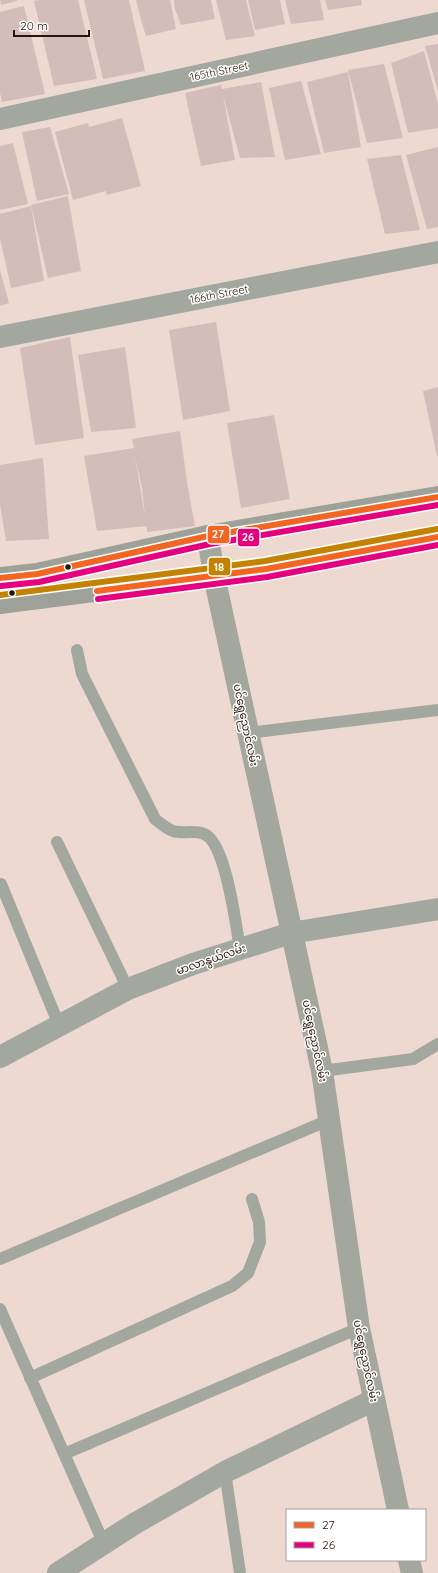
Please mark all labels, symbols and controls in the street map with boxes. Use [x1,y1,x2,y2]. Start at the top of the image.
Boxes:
scale bar [14,12,89,38]
text: 20 m [20,18,48,33]
street label: 165th Street [189,58,250,84]
street label: 166th Street [189,281,250,306]
line badge: 27 [207,525,230,544]
text: 27 [212,527,224,541]
line badge: 26 [237,528,260,547]
text: 26 [242,530,254,544]
line badge: 18 [208,557,231,576]
text: 18 [214,560,224,574]
unlabelled marker [63,562,73,572]
unlabelled marker [7,588,17,598]
street label: ပင်ရွှေညောင်လမ်း [228,683,262,768]
street label: မာလာနွယ်လမ်း [174,940,249,979]
street label: ပင်ရွှေညောင်လမ်း [297,999,331,1084]
street label: ပင်ရွှေညောင်လမ်း [348,1319,382,1404]
legend [286,1509,426,1561]
text: 27 [322,1517,335,1532]
text: 26 [322,1537,336,1552]

